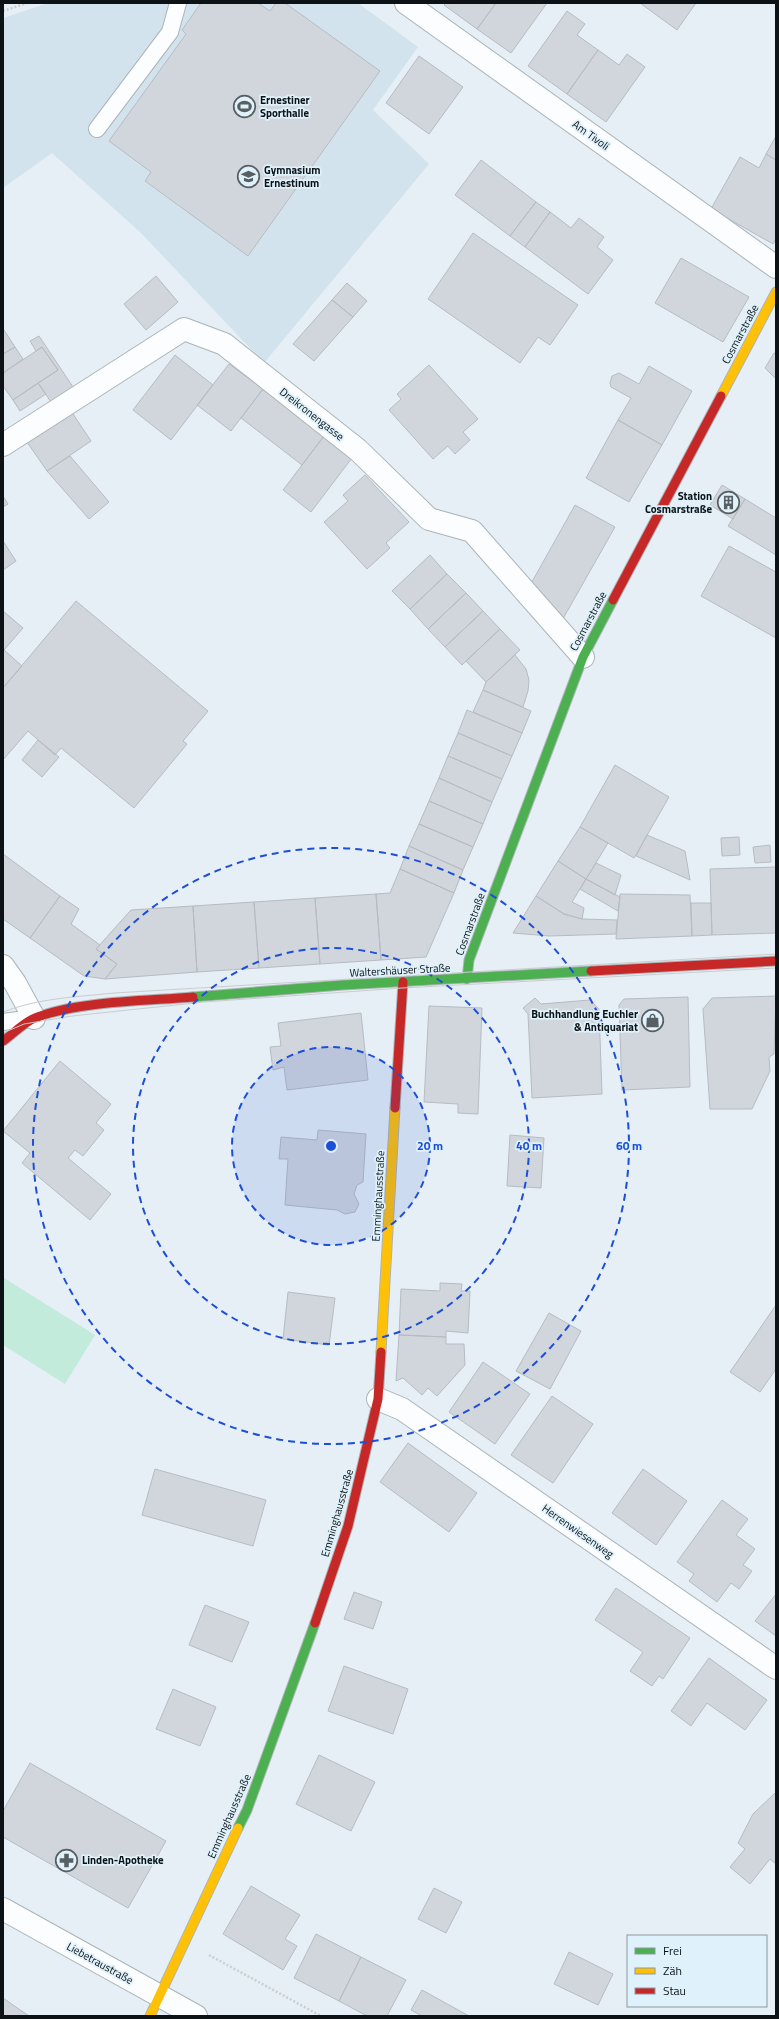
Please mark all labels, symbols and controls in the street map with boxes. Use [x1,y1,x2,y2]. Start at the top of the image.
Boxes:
place label: Ernestiner Sporthalle [260,92,310,121]
sports icon: Ernestiner Sporthalle [232,93,258,119]
street label: Am Tivoli [569,116,613,154]
place label: Gymnasium Ernestinum [264,162,320,191]
school or university icon: Gymnasium Ernestinum [235,163,261,189]
street label: Cosmarstraße [718,301,763,367]
street label: Dreikronengasse [276,384,348,445]
place label: Station Cosmarstraße [645,488,712,517]
building icon: Station Cosmarstraße [715,489,741,515]
street label: Cosmarstraße [566,588,611,654]
street label: Cosmarstraße [451,890,489,958]
street label: Waltershäuser Straße [349,959,451,981]
place label: Buchhandlung Euchler & Antiquariat [531,1006,638,1035]
shop icon: Buchhandlung Euchler & Antiquariat [640,1007,666,1033]
text: 20 m [417,1136,443,1155]
text: 40 m [516,1136,542,1155]
text: 60 m [616,1136,642,1155]
centre of rings [324,1139,338,1153]
street label: Emminghausstraße [368,1150,388,1242]
street label: Emminghausstraße [317,1467,357,1559]
street label: Herrenwiesenweg [539,1500,617,1562]
street label: Emminghausstraße [203,1771,255,1861]
pharmacy icon: Linden-Apotheke [53,1847,79,1873]
place label: Linden-Apotheke [82,1852,164,1868]
legend [627,1935,767,2007]
street label: Liebetraustraße [64,1938,137,1988]
text: Frei [663,1941,682,1960]
text: Zäh [663,1961,682,1980]
text: Stau [663,1981,686,2000]

